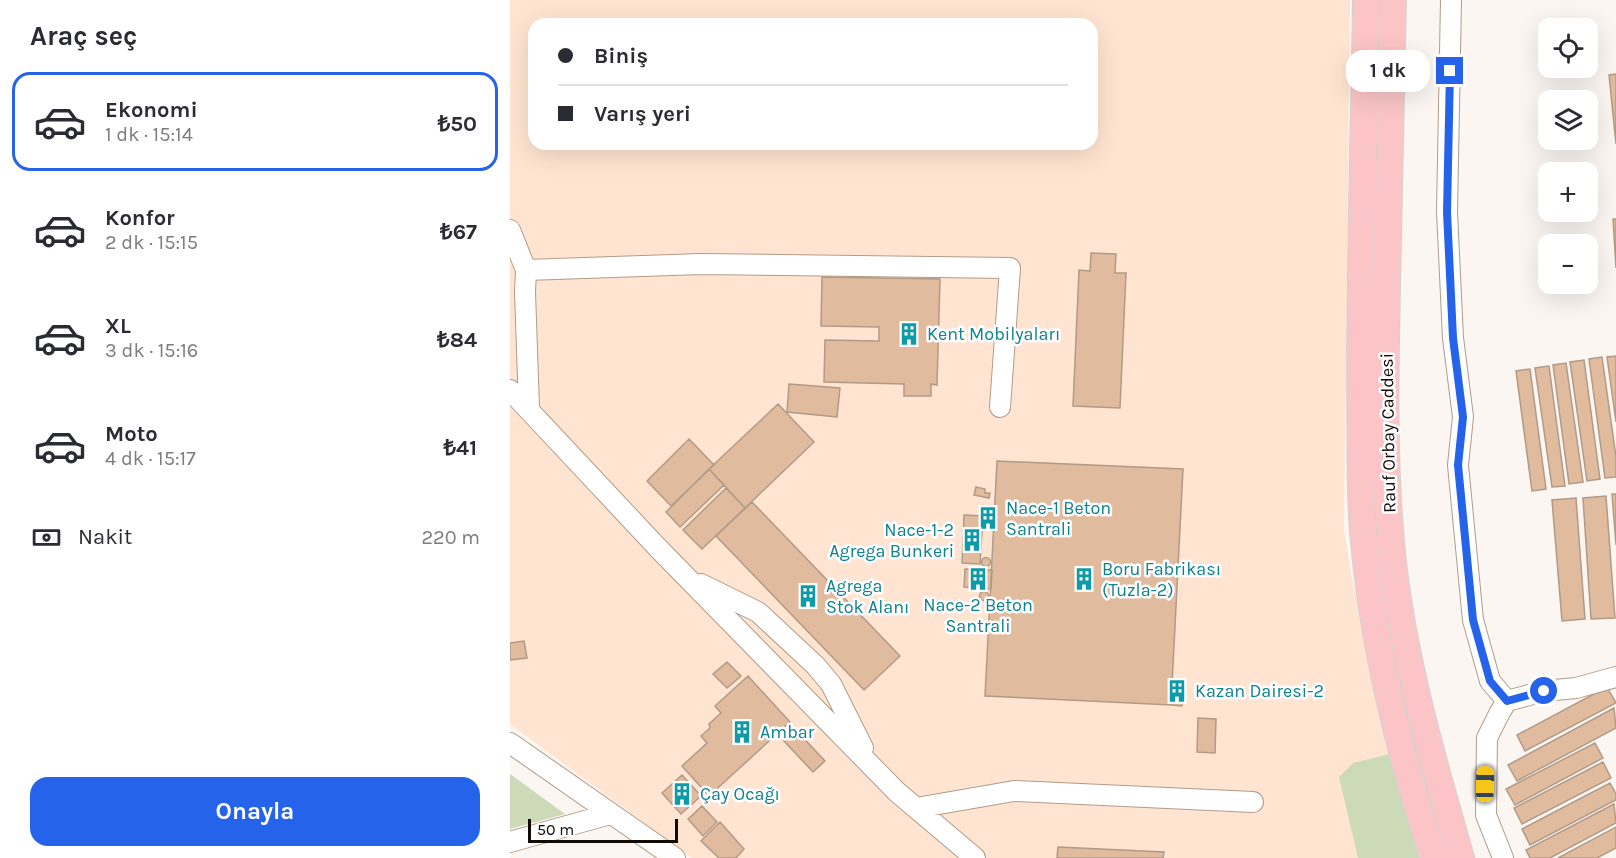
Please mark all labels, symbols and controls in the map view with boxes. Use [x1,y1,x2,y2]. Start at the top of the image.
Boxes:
map controls [1538,18,1598,294]
button: locate [1538,18,1598,78]
text: Araç seç [30,20,137,52]
text: Biniş [594,43,648,69]
callout: 1 dk [1345,50,1429,92]
route end [1436,57,1463,84]
text: 1 dk [1370,59,1406,82]
button: layers [1538,90,1598,150]
icon: car [33,95,87,149]
text: Ekonomi [105,97,198,123]
text: Varış yeri [594,101,691,127]
text: ₺50 [438,111,477,137]
text: 1 dk · 15:14 [105,123,193,146]
button: + [1538,162,1598,222]
icon: car [33,203,87,257]
text: Konfor [105,205,175,231]
text: ₺67 [440,219,477,245]
text: 2 dk · 15:15 [105,231,198,254]
button: − [1538,234,1598,294]
icon: car [33,311,87,365]
text: XL [105,313,131,339]
building icon: Kent Mobilyaları [896,321,922,347]
place label: Kent Mobilyaları [927,323,1060,345]
text: ₺84 [437,327,477,353]
text: 3 dk · 15:16 [105,339,198,362]
street label: Rauf Orbay Caddesi [1376,353,1400,513]
icon: car [33,419,87,473]
text: Moto [105,421,158,447]
text: ₺41 [443,435,477,461]
text: 4 dk · 15:17 [105,447,196,470]
place label: Nace-1 Beton Santrali [1006,497,1111,540]
building icon: Nace-1 Beton Santrali [975,505,1001,531]
place label: Nace-1-2 Agrega Bunkeri [829,519,954,562]
icon: cash [30,521,63,554]
text: Nakit [78,524,132,550]
text: 220 m [421,526,480,549]
building icon: Nace-1-2 Agrega Bunkeri [959,527,985,553]
place label: Boru Fabrikası (Tuzla-2) [1102,558,1221,601]
building icon: Nace-2 Beton Santrali [965,566,991,592]
building icon: Boru Fabrikası (Tuzla-2) [1071,566,1097,592]
place label: Agrega Stok Alanı [826,575,909,618]
building icon: Agrega Stok Alanı [795,583,821,609]
place label: Nace-2 Beton Santrali [923,594,1033,637]
route start [1530,677,1557,704]
building icon: Kazan Dairesi-2 [1164,678,1190,704]
place label: Kazan Dairesi-2 [1195,680,1324,702]
building icon: Ambar [729,719,755,745]
place label: Ambar [760,721,815,743]
car [1476,766,1494,802]
button: Onayla [30,777,480,846]
building icon: Çay Ocağı [669,781,695,807]
place label: Çay Ocağı [700,783,780,805]
scale bar [528,816,678,844]
text: 50 m [537,820,574,839]

